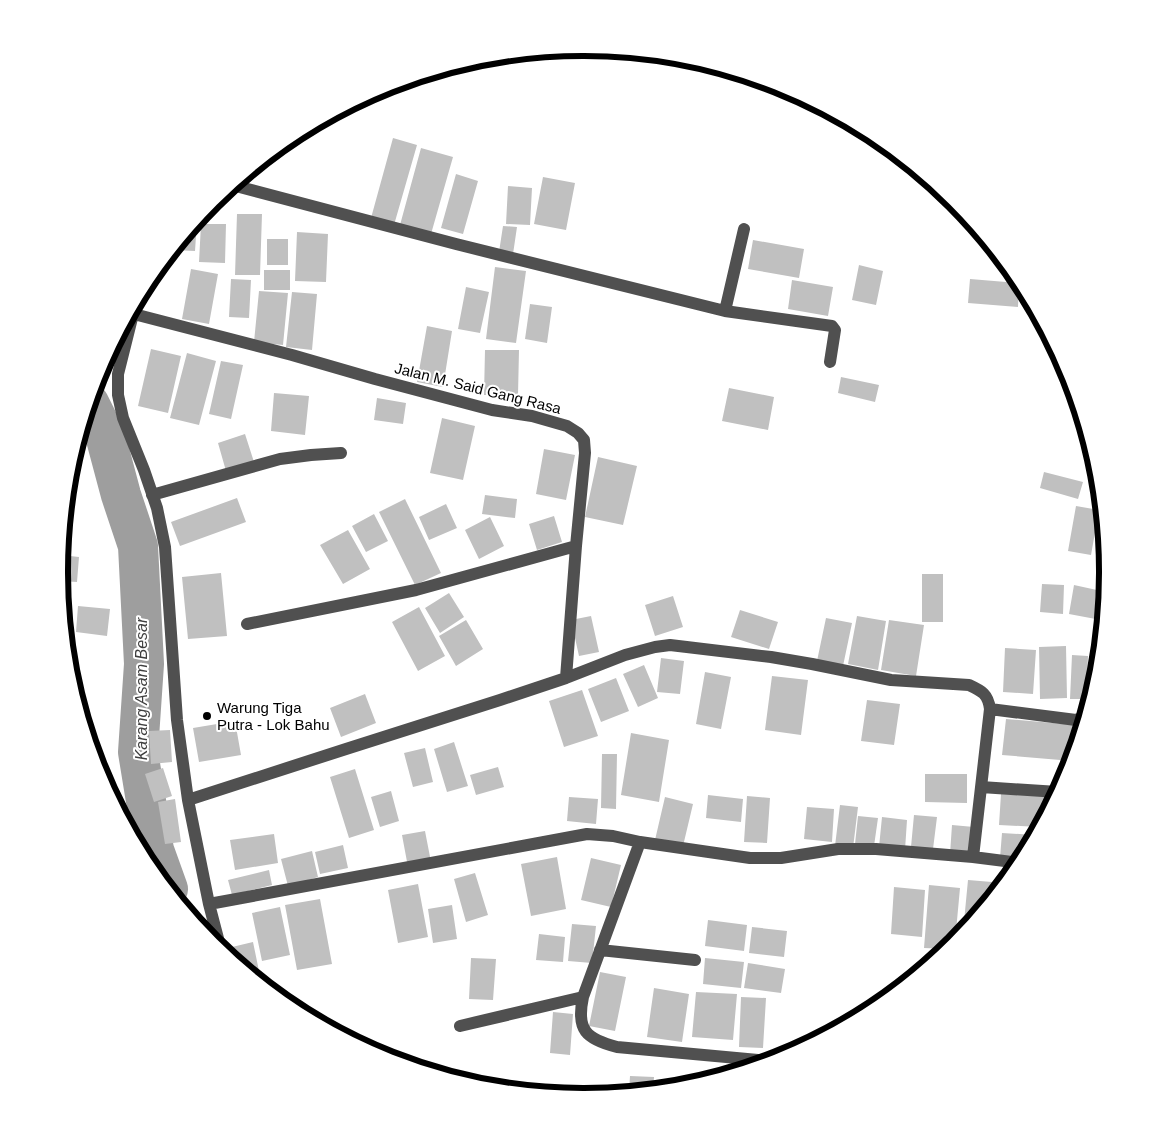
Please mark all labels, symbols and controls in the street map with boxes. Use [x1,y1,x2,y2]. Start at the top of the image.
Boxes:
street label: Jalan M. Said Gang Rasa [393,359,564,417]
water label: Karang Asam Besar [133,617,150,760]
place label: Warung Tiga Putra - Lok Bahu [217,699,330,733]
marker: Warung Tiga Putra - Lok Bahu [201,710,213,722]

